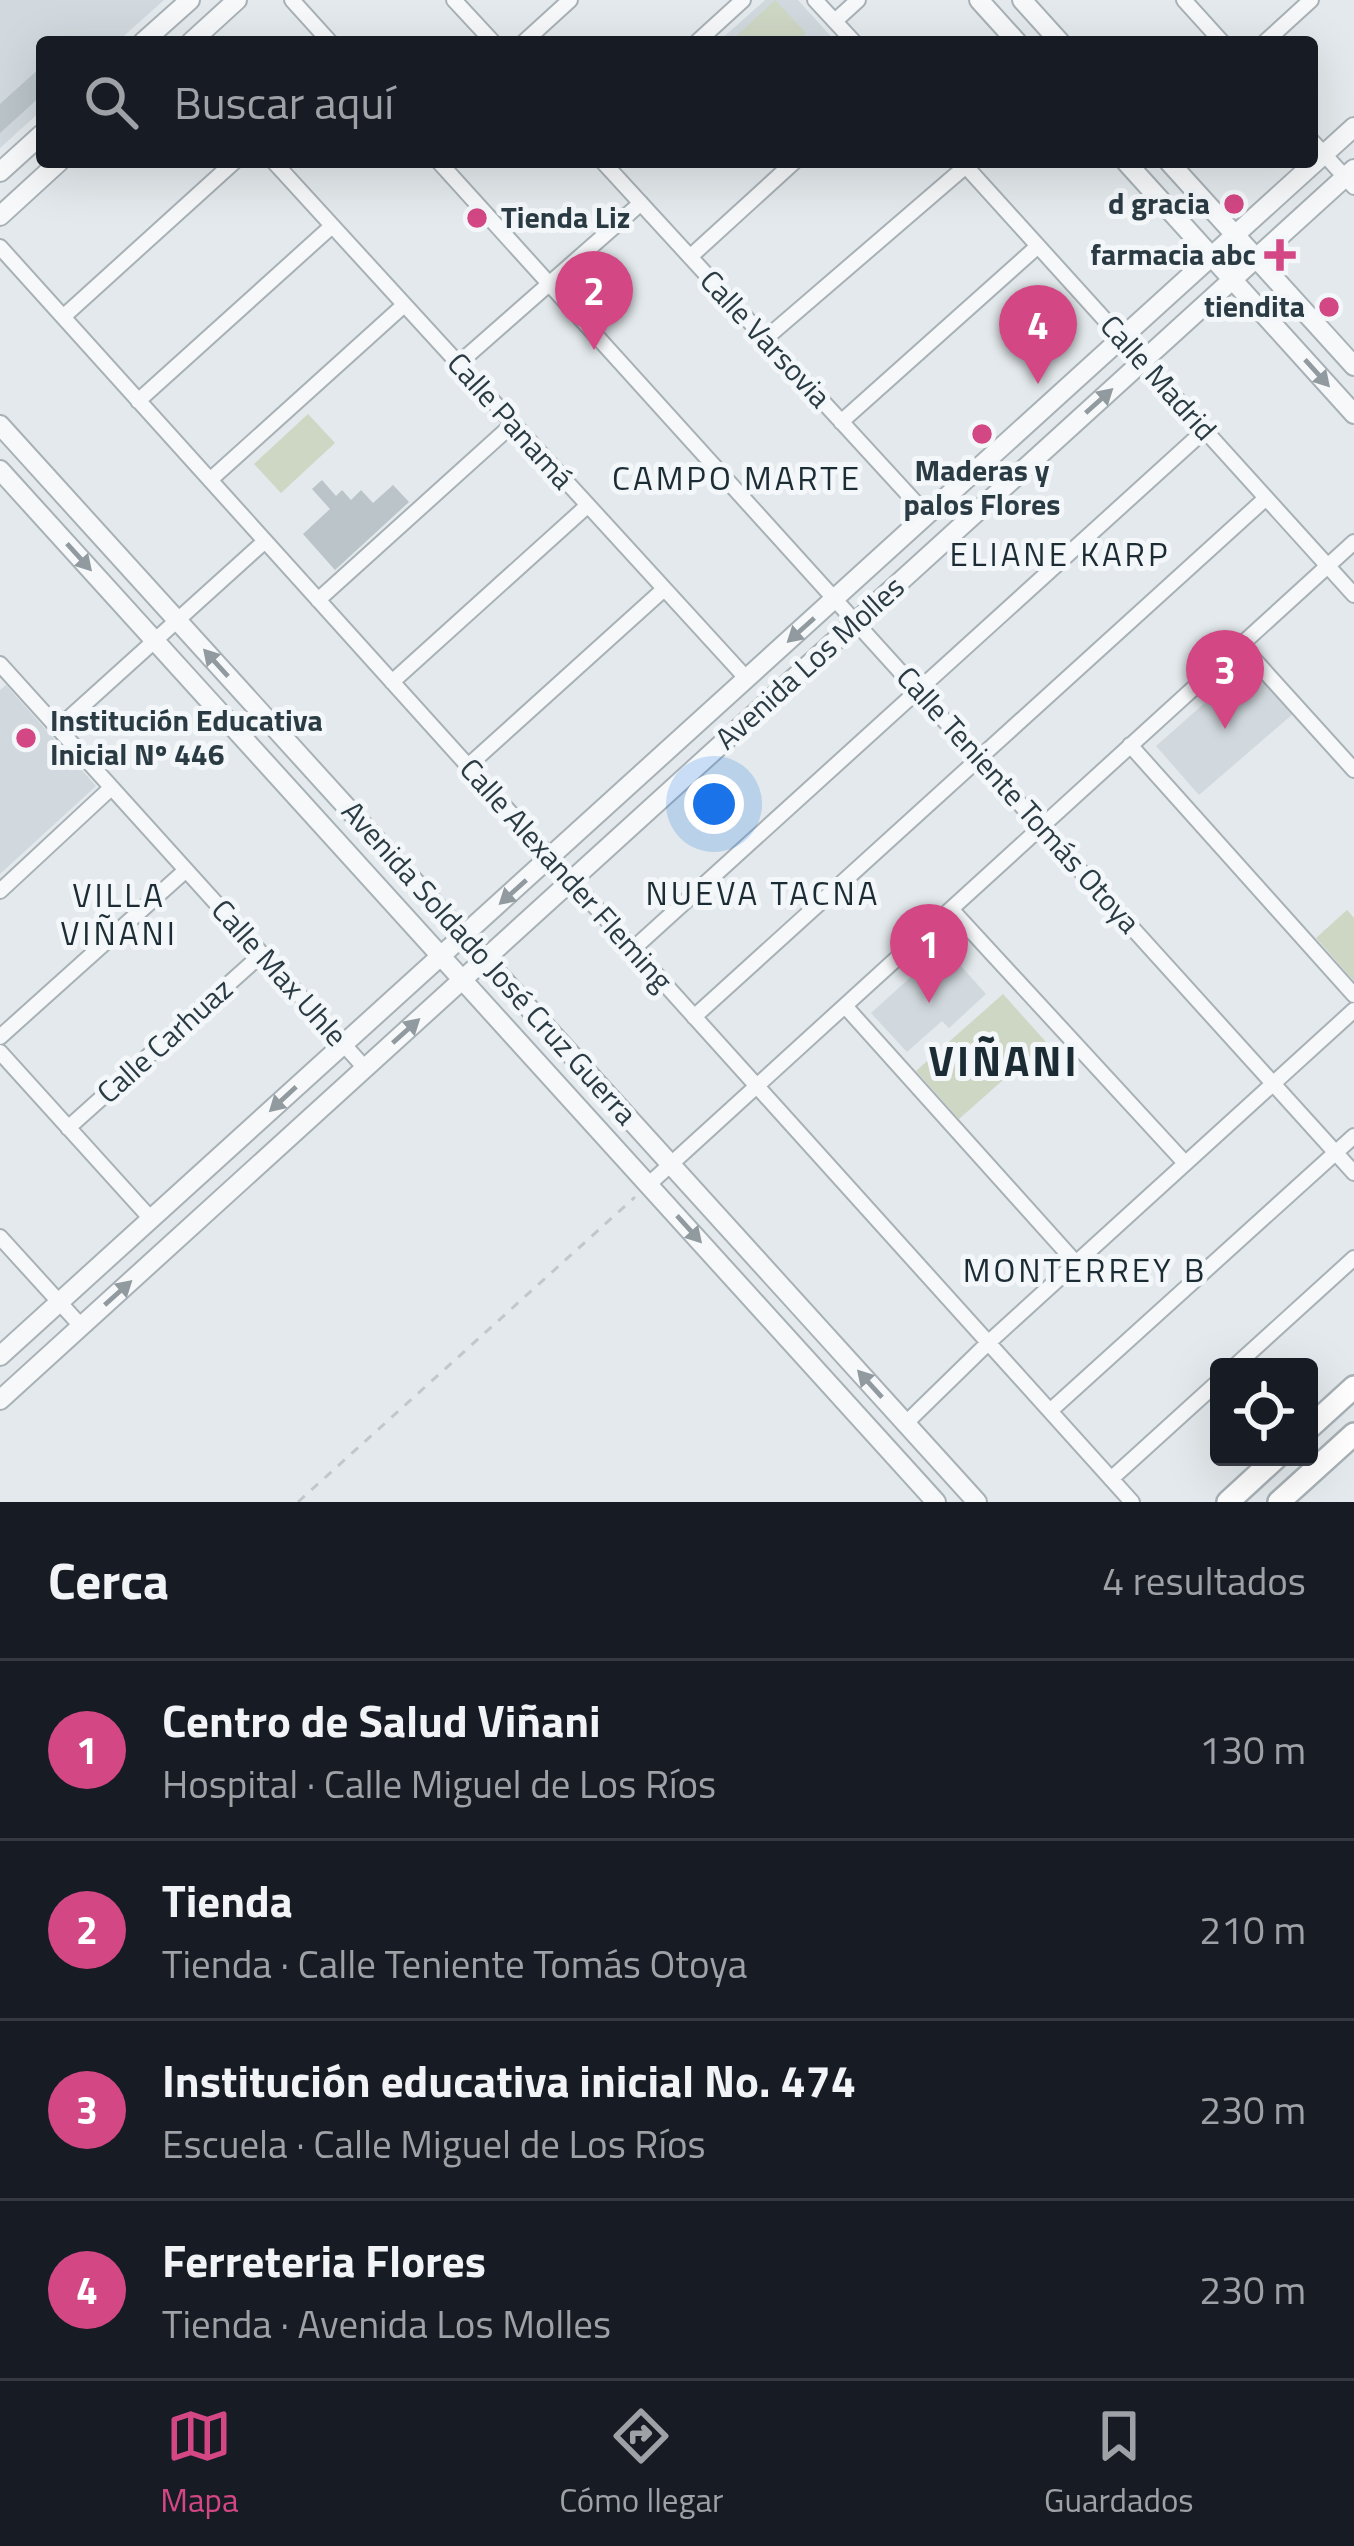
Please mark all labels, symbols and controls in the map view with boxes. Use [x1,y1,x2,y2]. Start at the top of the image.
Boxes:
search box [36,36,1318,168]
text: Buscar aquí [174,68,394,136]
icon: search [78,69,144,135]
place label: d gracia [1108,180,1210,226]
marker: d gracia [1221,191,1247,217]
place label: Tienda Liz [501,194,630,240]
marker: Tienda Liz [464,205,490,231]
place label: farmacia abc [1090,231,1256,277]
marker: farmacia abc [1267,242,1293,268]
pin: 2 [555,251,633,350]
street label: Calle Varsovia [689,259,842,418]
place label: tiendita [1204,283,1305,329]
pin: 4 [999,285,1077,384]
marker: tiendita [1316,294,1342,320]
street label: Calle Madrid [1089,304,1228,451]
street label: Calle Panamá [436,341,585,499]
one-way arrow [1303,359,1330,388]
one-way arrow [1084,388,1113,415]
marker: Maderas y palos Flores [969,421,995,447]
place label: Maderas y palos Flores [903,447,1061,527]
district label: CAMPO MARTE [612,453,862,503]
district label: ELIANE KARP [949,529,1171,579]
one-way arrow [64,542,92,571]
street label: Avenida Los Molles [704,564,914,760]
one-way arrow [787,616,816,643]
pin: 3 [1186,630,1264,729]
one-way arrow [203,648,230,677]
street label: Calle Teniente Tomás Otoya [886,655,1152,943]
place label: Institución Educativa Inicial Nº 446 [50,697,323,777]
marker: Institución Educativa Inicial Nº 446 [13,725,39,751]
street label: Calle Alexander Fleming [449,747,684,1001]
your location [684,774,744,834]
street label: Avenida Soldado José Cruz Guerra [331,790,648,1135]
district label: NUEVA TACNA [645,868,881,918]
district label: VILLA VIÑANI [60,870,178,958]
one-way arrow [498,878,527,905]
street label: Calle Max Uhle [201,888,359,1056]
pin: 1 [890,904,968,1003]
street label: Calle Carhuaz [86,966,243,1114]
one-way arrow [392,1017,421,1045]
district label: VIÑANI [929,1028,1079,1092]
one-way arrow [269,1085,298,1112]
one-way arrow [675,1215,702,1244]
district label: MONTERREY B [963,1245,1207,1295]
one-way arrow [103,1280,132,1307]
map controls [1210,1358,1318,1466]
button: locate [1210,1358,1318,1466]
one-way arrow [857,1370,884,1399]
text: Cerca [48,1541,169,1619]
text: 4 resultados [1102,1551,1306,1610]
text: Centro de Salud Viñani [162,1686,601,1754]
text: 1 [76,1720,98,1779]
text: 130 m [1199,1720,1306,1779]
text: Hospital · Calle Miguel de Los Ríos [162,1754,716,1813]
text: Tienda [162,1866,293,1934]
text: 2 [76,1900,98,1959]
text: 210 m [1199,1900,1306,1959]
text: Tienda · Calle Teniente Tomás Otoya [162,1934,747,1993]
text: Institución educativa inicial No. 474 [162,2046,856,2114]
text: 3 [76,2080,98,2139]
text: 230 m [1199,2080,1306,2139]
text: Escuela · Calle Miguel de Los Ríos [162,2114,706,2173]
text: Ferreteria Flores [162,2226,486,2294]
text: 4 [76,2260,98,2319]
text: 230 m [1199,2260,1306,2319]
text: Tienda · Avenida Los Molles [162,2294,611,2353]
tab: Mapa [160,2403,239,2525]
tab: Cómo llegar [559,2403,723,2525]
tab: Guardados [1044,2403,1194,2525]

